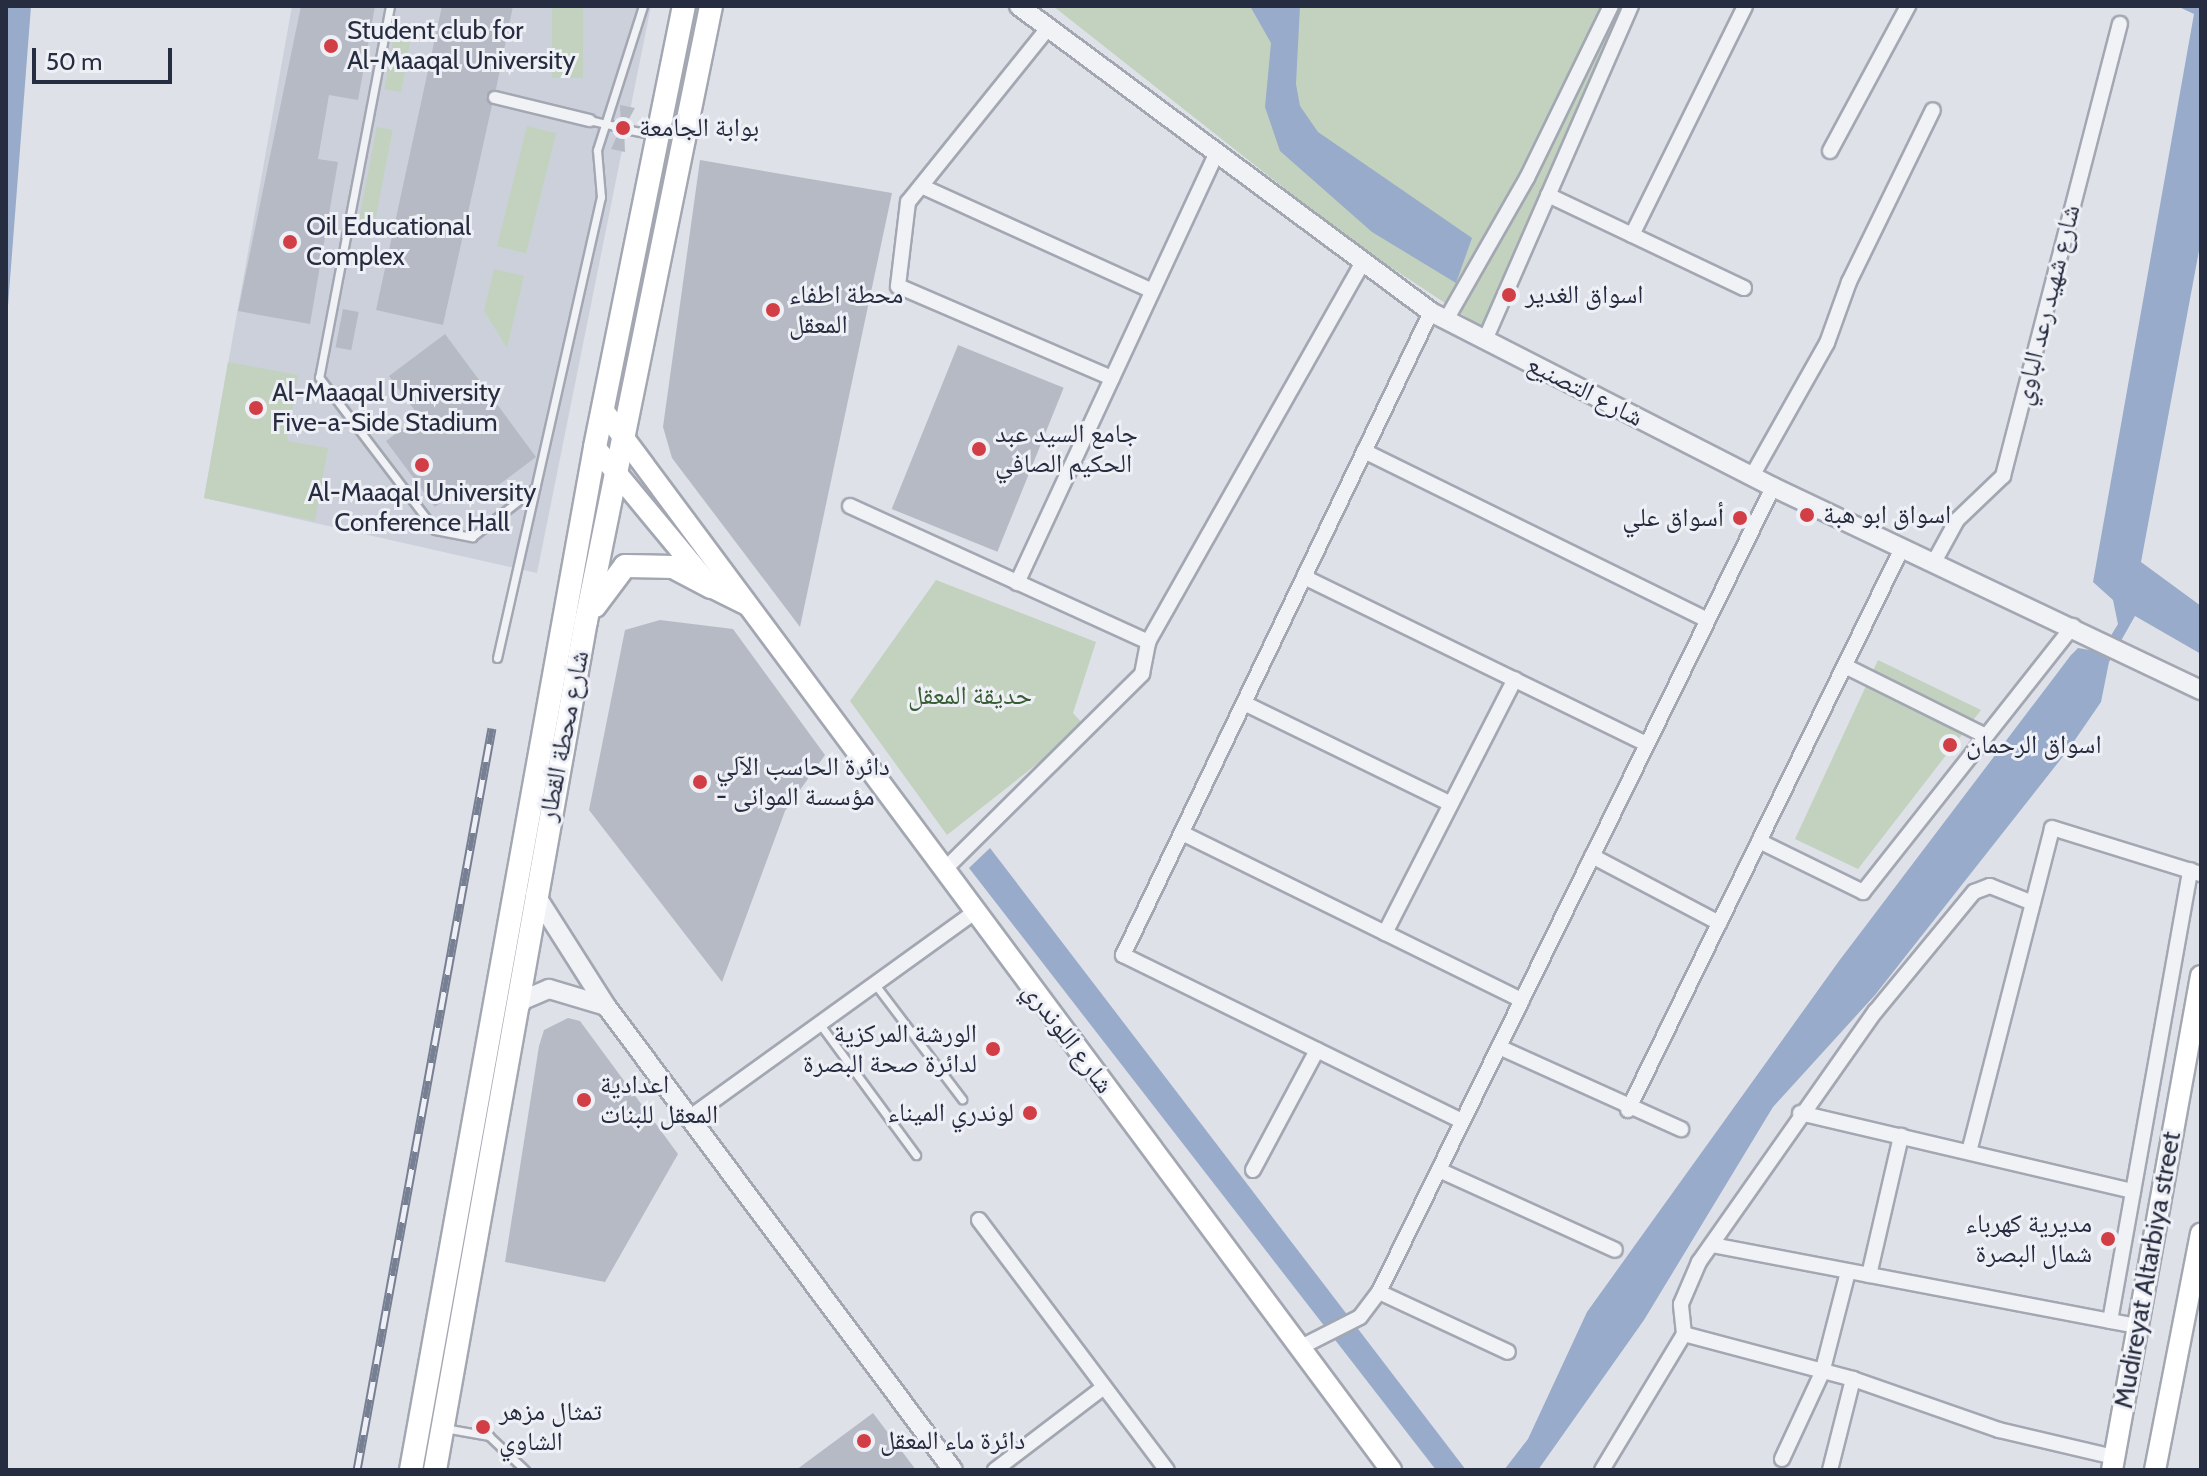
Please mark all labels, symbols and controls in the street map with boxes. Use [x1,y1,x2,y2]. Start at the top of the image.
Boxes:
place label: Student club for Al-Maaqal University [347,15,576,76]
scale bar [36,32,176,82]
marker: Student club for Al-Maaqal University [322,37,340,55]
text: 50 m [46,47,102,76]
place label: بوابة الجامعة [639,112,759,144]
marker: بوابة الجامعة [614,119,632,137]
street label: شارع شهيد رعد الباوي [2007,202,2087,408]
place label: Oil Educational Complex [306,211,471,272]
marker: Oil Educational Complex [281,233,299,251]
place label: محطة اطفاء المعقل [789,279,903,340]
place label: اسواق الغدير [1525,279,1644,311]
marker: اسواق الغدير [1500,286,1518,304]
marker: محطة اطفاء المعقل [764,301,782,319]
street label: شارع التصنيع [1522,349,1648,433]
place label: Al-Maaqal University Five-a-Side Stadium [272,377,501,438]
marker: Al-Maaqal University Five-a-Side Stadium [247,399,265,417]
place label: جامع السيد عبد الحكيم الصافي [995,418,1138,480]
marker: جامع السيد عبد الحكيم الصافي [970,440,988,458]
marker: Al-Maaqal University Conference Hall [413,456,431,474]
place label: Al-Maaqal University Conference Hall [308,477,536,538]
place label: اسواق ابو هبة [1823,499,1951,531]
place label: أسواق علي [1622,502,1724,534]
marker: اسواق ابو هبة [1798,506,1816,524]
marker: أسواق علي [1731,509,1749,527]
street label: شارع محطة القطار [532,648,596,824]
park label: حديقة المعقل [908,680,1032,712]
place label: اسواق الرحمان [1966,729,2102,761]
marker: اسواق الرحمان [1941,736,1959,754]
place label: دائرة الحاسب الآلي - مؤسسة الموانى [716,751,890,812]
marker: دائرة الحاسب الآلي - مؤسسة الموانى [691,773,709,791]
street label: شارع اللوندري [1016,976,1120,1100]
place label: الورشة المركزية لدائرة صحة البصرة [803,1018,977,1080]
marker: الورشة المركزية لدائرة صحة البصرة [984,1040,1002,1058]
place label: اعدادية المعقل للبنات [600,1069,718,1130]
marker: اعدادية المعقل للبنات [575,1091,593,1109]
place label: لوندري الميناء [888,1097,1014,1129]
marker: لوندري الميناء [1021,1104,1039,1122]
street label: Mudireyat Altarbiya street [2108,1129,2188,1411]
place label: مديرية كهرباء شمال البصرة [1966,1208,2092,1270]
marker: مديرية كهرباء شمال البصرة [2099,1230,2117,1248]
place label: تمثال مزهر الشاوي [499,1396,602,1458]
marker: تمثال مزهر الشاوي [474,1418,492,1436]
place label: دائرة ماء المعقل [880,1425,1025,1457]
marker: دائرة ماء المعقل [855,1432,873,1450]

